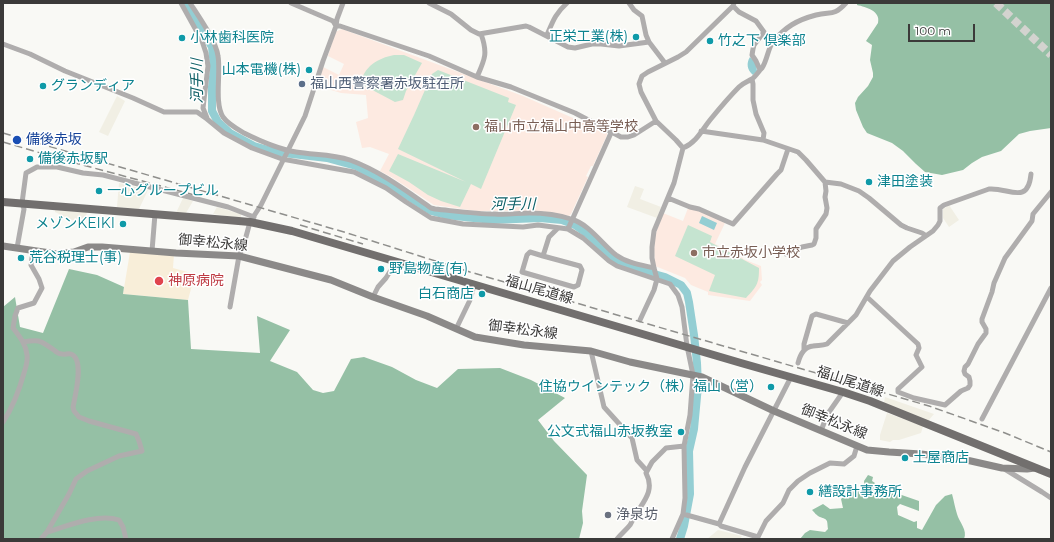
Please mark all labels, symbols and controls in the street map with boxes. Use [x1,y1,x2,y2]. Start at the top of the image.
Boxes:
scale bar [910,16,977,42]
text: 100 m [915,23,951,38]
place label: 正栄工業(株) [549,29,628,45]
place label: 小林歯科医院 [190,30,274,46]
marker: 正栄工業(株) [631,32,641,42]
marker: 小林歯科医院 [177,33,187,43]
place label: 竹之下 倶楽部 [718,33,806,49]
marker: 竹之下 倶楽部 [705,36,715,46]
water label: 河手川 [189,59,207,103]
place label: 山本電機(株) [222,62,301,78]
marker: 山本電機(株) [304,65,314,75]
place label: 福山西警察署赤坂駐在所 [310,76,464,92]
place label: グランディア [51,78,135,94]
marker: 福山西警察署赤坂駐在所 [297,79,307,89]
marker: グランディア [38,81,48,91]
place label: 福山市立福山中高等学校 [484,119,638,135]
marker: 福山市立福山中高等学校 [471,122,481,132]
place label: 備後赤坂 [26,132,82,148]
marker: 備後赤坂 [11,134,23,146]
place label: 備後赤坂駅 [38,151,108,167]
marker: 備後赤坂駅 [25,154,35,164]
place label: 津田塗装 [877,174,933,190]
marker: 津田塗装 [864,177,874,187]
place label: 一心グループビル [107,183,219,199]
marker: 一心グループビル [94,186,104,196]
water label: 河手川 [491,196,535,214]
place label: メゾンKEIKI [35,216,115,232]
marker: メゾンKEIKI [118,219,128,229]
street label: 御幸松永線 [177,232,249,254]
place label: 市立赤坂小学校 [702,245,800,261]
marker: 市立赤坂小学校 [689,248,699,258]
place label: 荒谷税理士(事) [29,250,122,266]
marker: 荒谷税理士(事) [16,253,26,263]
place label: 野島物産(有) [389,261,468,277]
marker: 野島物産(有) [376,264,386,274]
street label: 福山尾道線 [503,272,575,308]
place label: 神原病院 [168,273,224,289]
marker: 神原病院 [153,275,165,287]
place label: 白石商店 [418,286,474,302]
marker: 白石商店 [477,289,487,299]
street label: 御幸松永線 [487,317,559,343]
street label: 福山尾道線 [814,363,886,401]
place label: 住協ウインテック（株）福山（営） [539,379,763,395]
marker: 住協ウインテック（株）福山（営） [766,382,776,392]
street label: 御幸松永線 [798,401,870,443]
place label: 公文式福山赤坂教室 [547,424,673,440]
marker: 公文式福山赤坂教室 [676,427,686,437]
place label: 土屋商店 [913,450,969,466]
marker: 土屋商店 [900,453,910,463]
place label: 繕設計事務所 [818,484,902,500]
marker: 繕設計事務所 [805,487,815,497]
place label: 浄泉坊 [616,507,658,523]
marker: 浄泉坊 [603,510,613,520]

